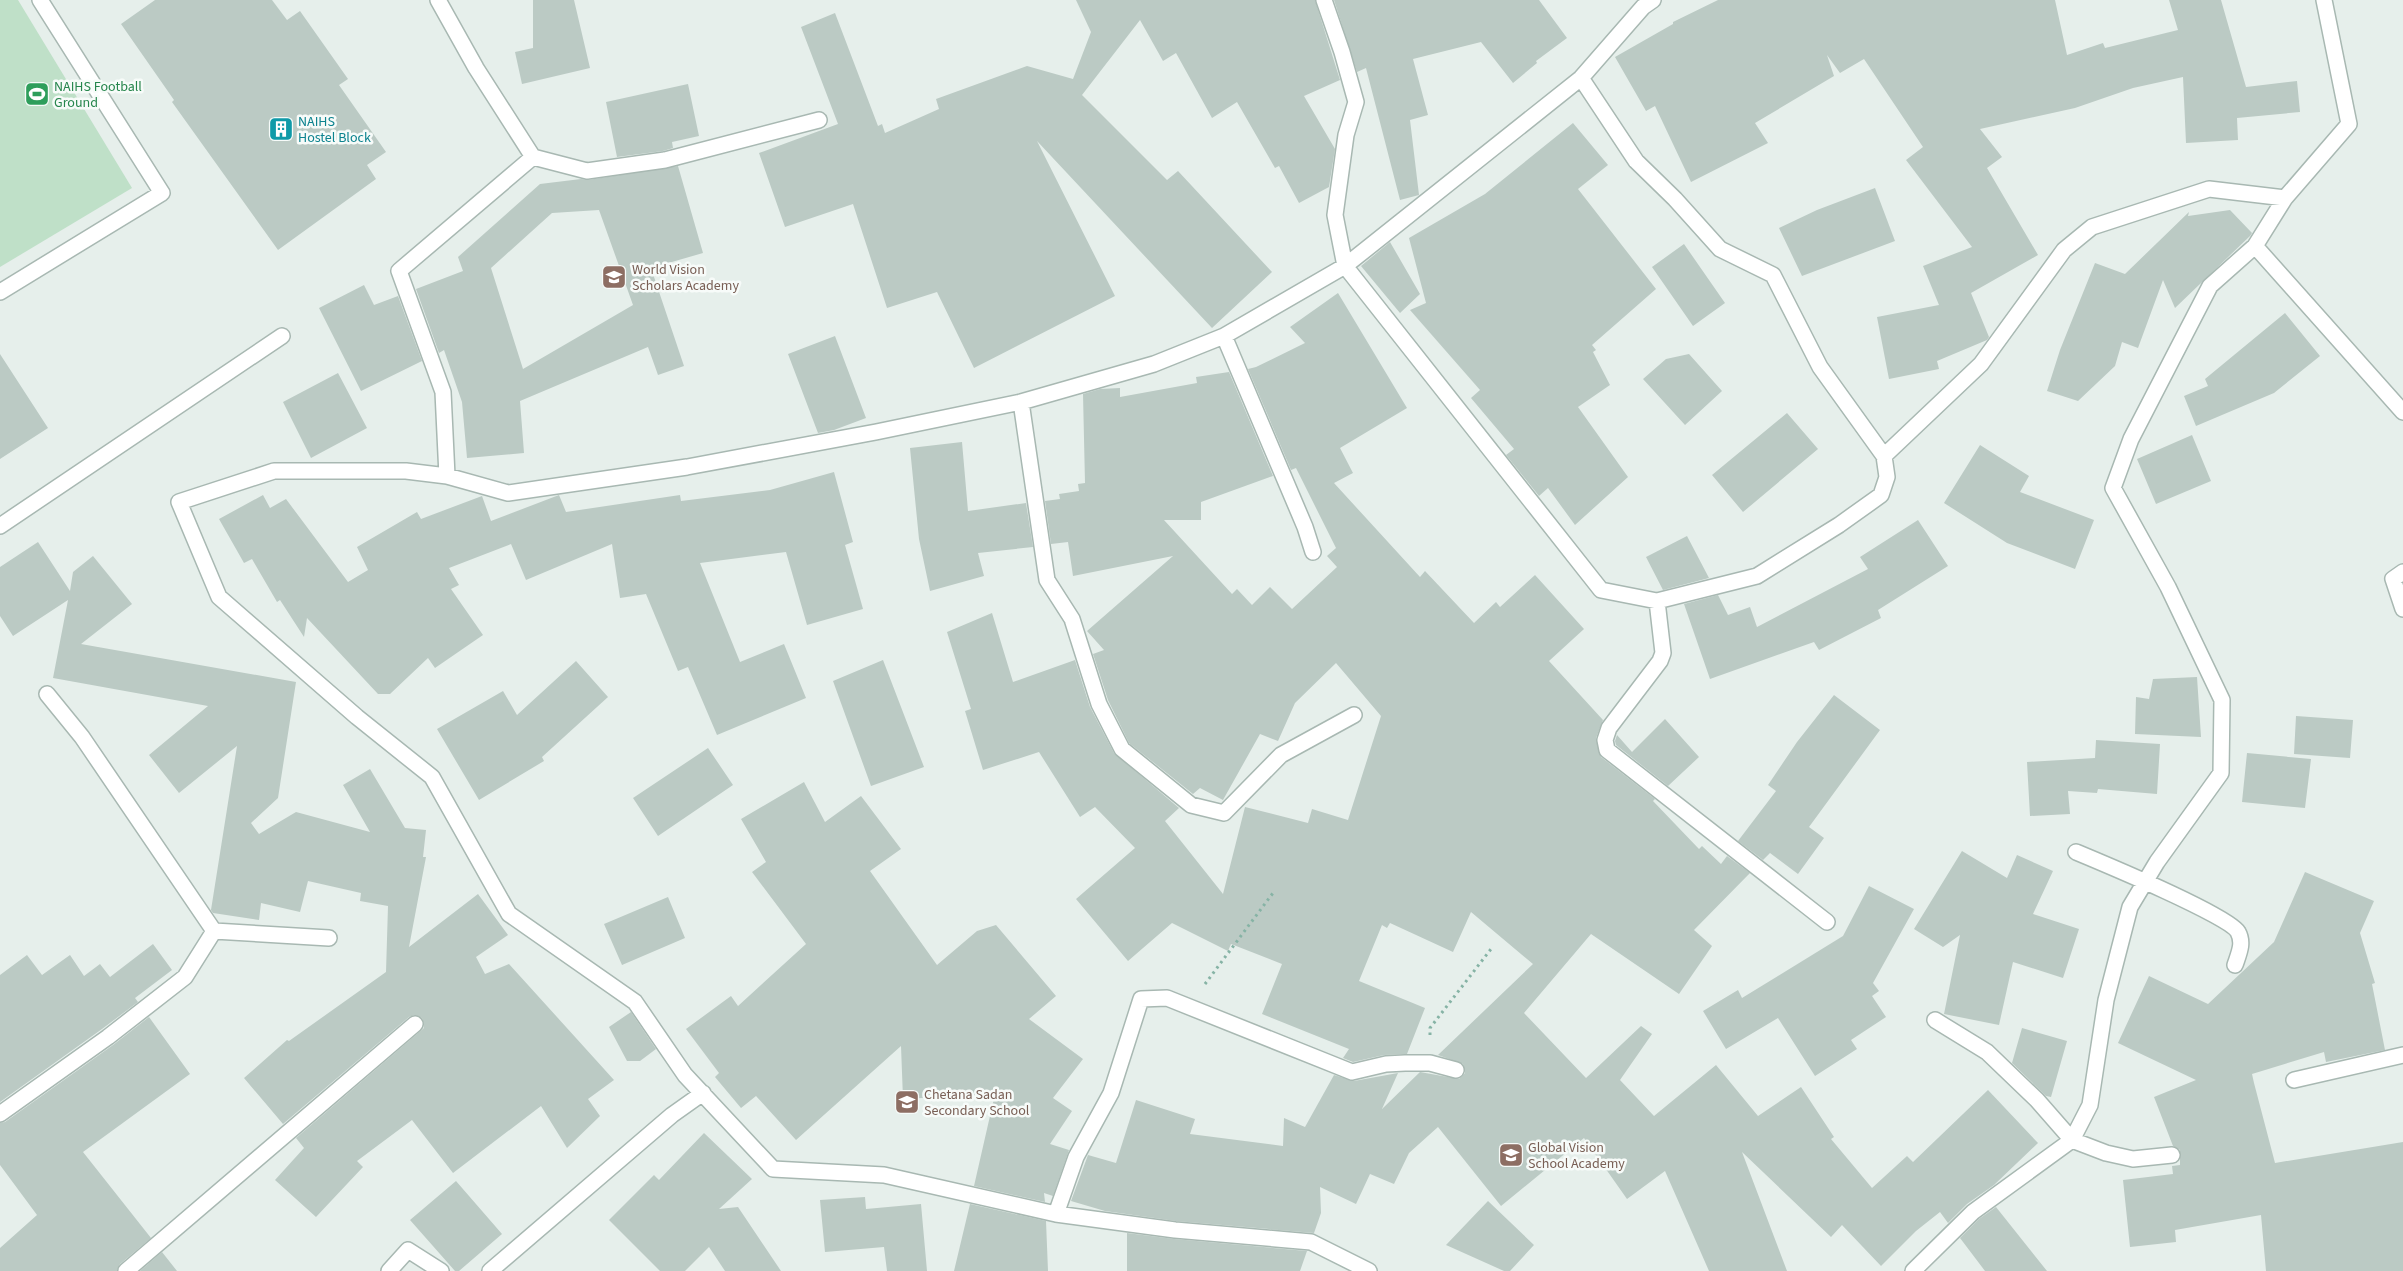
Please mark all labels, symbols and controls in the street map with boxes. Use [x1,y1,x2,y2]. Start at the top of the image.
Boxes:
place label: NAIHS Football Ground [54,77,142,113]
sports icon: NAIHS Football Ground [24,81,50,107]
place label: NAIHS Hostel Block [298,112,371,148]
building icon: NAIHS Hostel Block [268,116,294,142]
place label: World Vision Scholars Academy [632,260,739,296]
school or university icon: World Vision Scholars Academy [601,264,627,290]
place label: Chetana Sadan Secondary School [924,1085,1030,1121]
school or university icon: Chetana Sadan Secondary School [894,1089,920,1115]
place label: Global Vision School Academy [1528,1138,1625,1174]
school or university icon: Global Vision School Academy [1498,1142,1524,1168]

